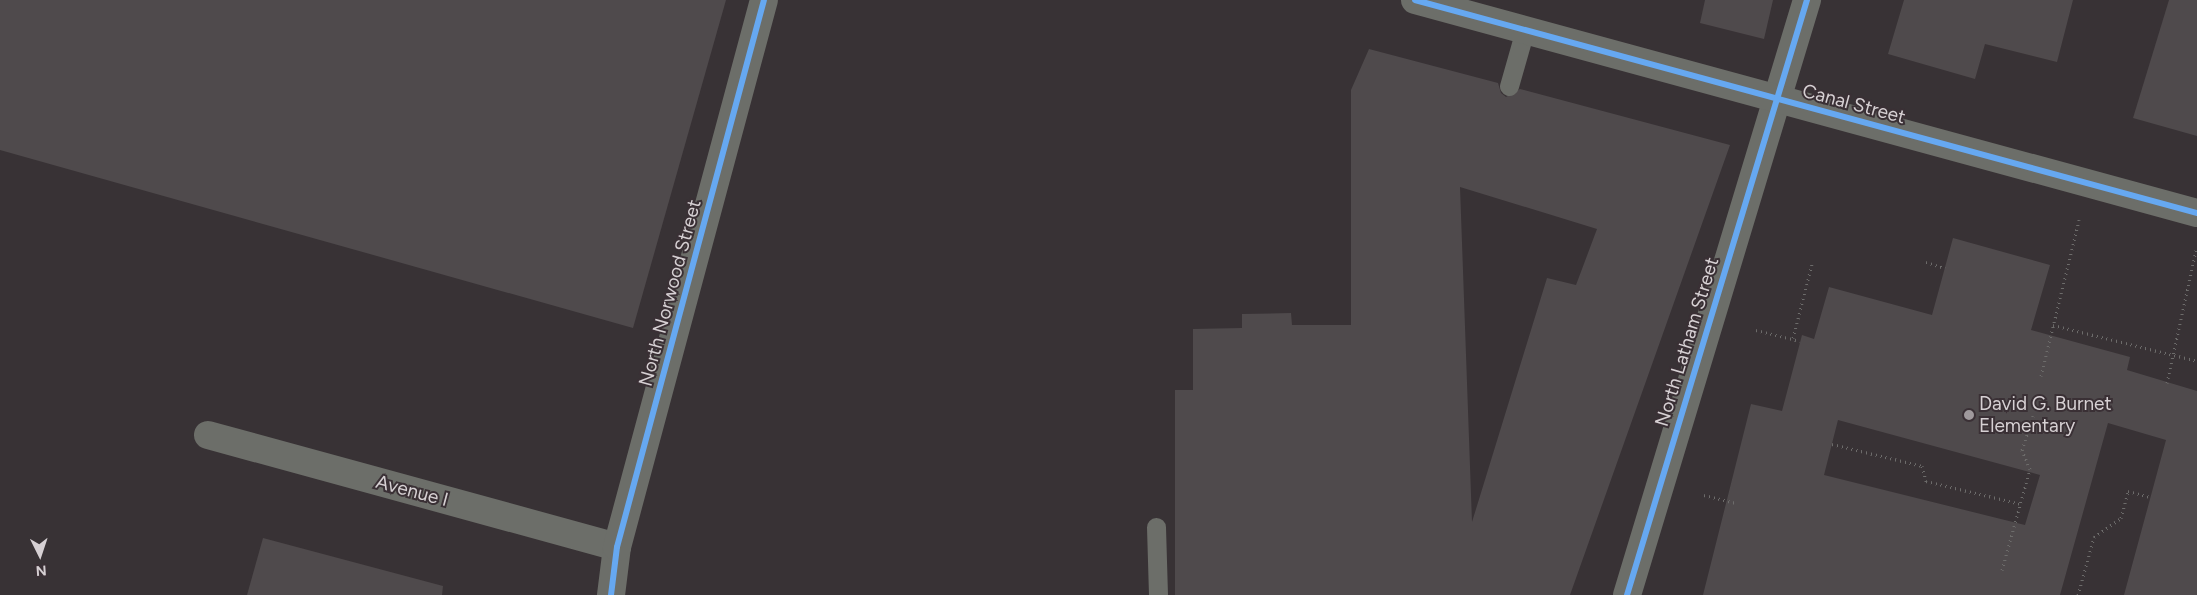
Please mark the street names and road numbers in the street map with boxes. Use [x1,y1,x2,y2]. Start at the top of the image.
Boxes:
street label: Canal Street [1800,79,1908,129]
street label: North Norwood Street [634,197,706,389]
street label: North Latham Street [1650,255,1724,429]
street label: Avenue I [373,470,451,512]

